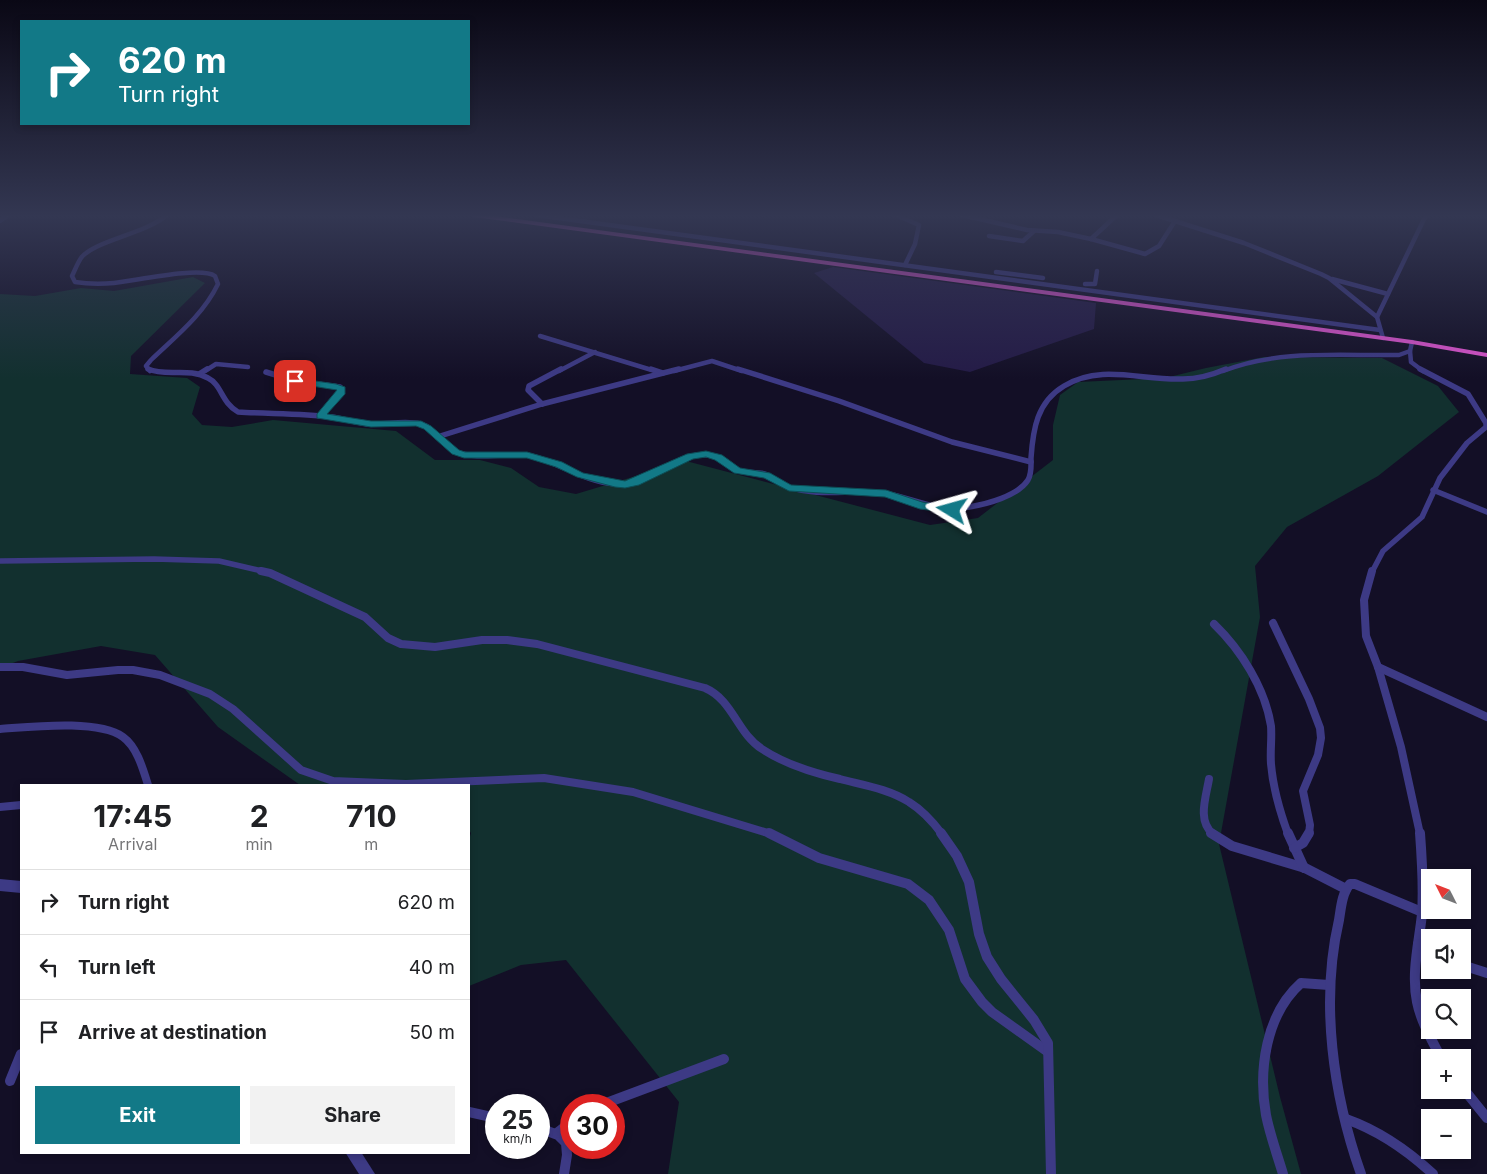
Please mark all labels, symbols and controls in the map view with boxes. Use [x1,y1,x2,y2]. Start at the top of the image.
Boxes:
text: 620 m [118,39,227,81]
icon: right [35,40,100,105]
text: Turn right [118,81,219,107]
pin [274,360,316,402]
icon: arrive [281,367,309,395]
position arrow [925,483,977,535]
text: 17:45 [93,798,172,834]
text: 2 [250,798,269,834]
text: 710 [346,798,397,834]
text: Arrival [108,834,157,854]
text: min [245,834,273,854]
text: m [364,834,378,854]
north arrow [1421,869,1471,919]
map controls [1421,869,1471,1159]
icon: right [35,888,63,916]
text: Turn right [78,891,169,914]
text: 620 m [398,891,455,914]
button: sound [1421,929,1471,979]
icon: left [35,953,63,981]
text: Turn left [78,956,156,979]
text: 40 m [409,956,455,979]
button: search [1421,989,1471,1039]
icon: arrive [35,1018,63,1046]
text: Arrive at destination [78,1021,267,1044]
text: 50 m [409,1021,455,1044]
button: + [1421,1049,1471,1099]
button: Exit [35,1086,240,1144]
button: Share [250,1086,455,1144]
speed limit sign: 30 [560,1094,625,1159]
text: 25 [502,1105,533,1135]
button: − [1421,1109,1471,1159]
text: km/h [503,1131,532,1146]

